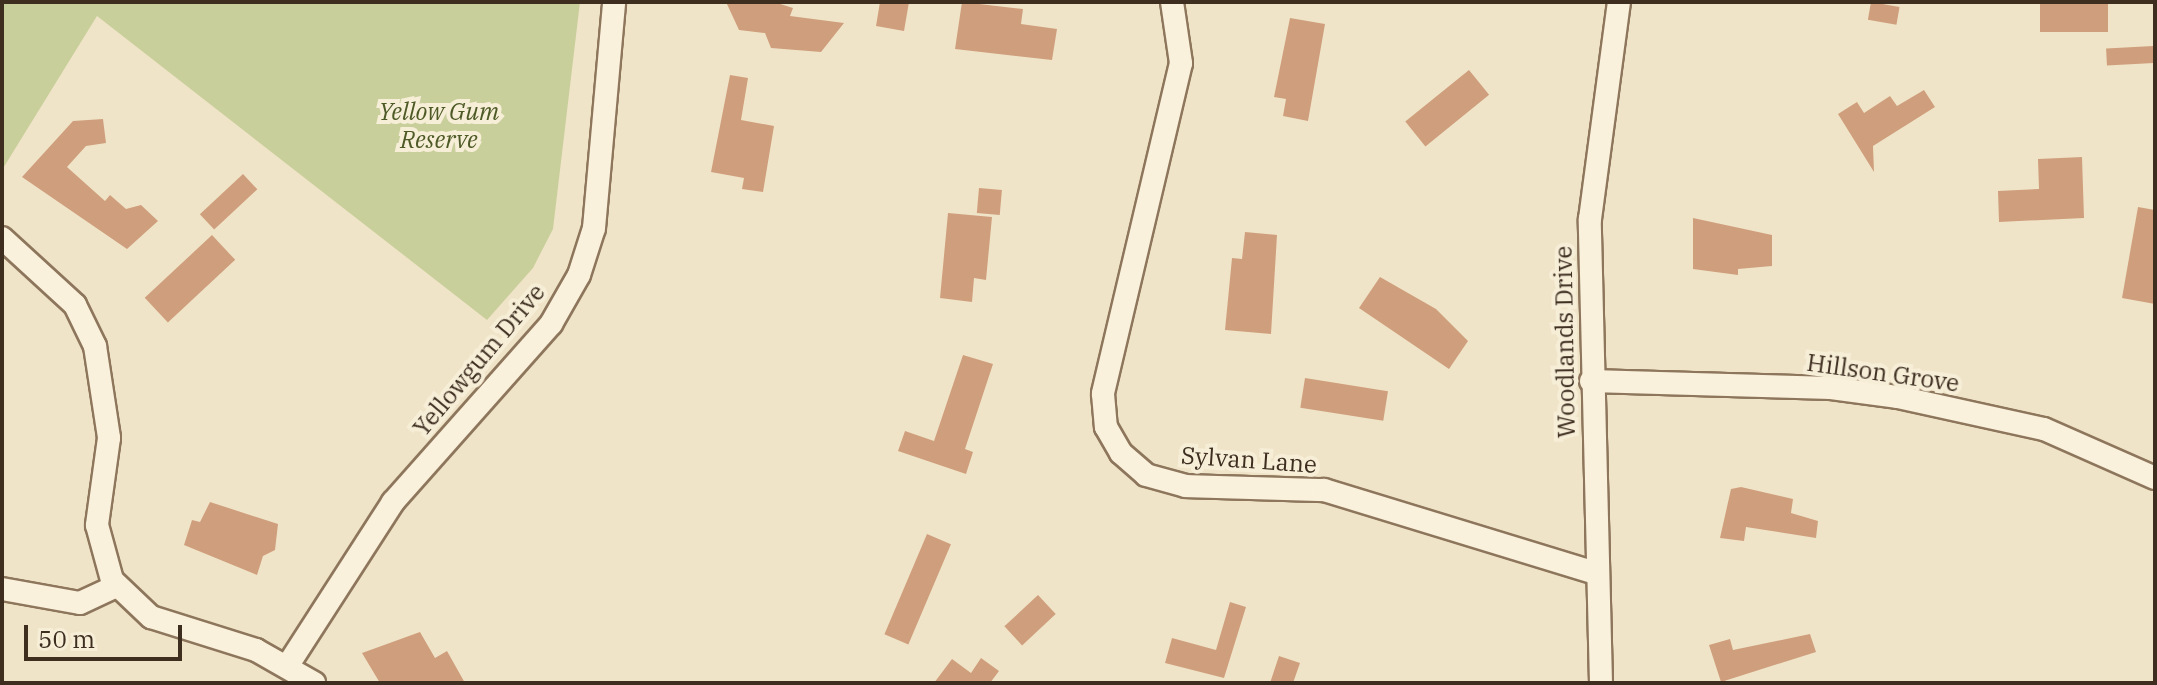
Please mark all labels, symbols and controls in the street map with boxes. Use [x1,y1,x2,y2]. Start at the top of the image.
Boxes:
park label: Yellow Gum Reserve [379,98,499,154]
street label: Woodlands Drive [1549,246,1581,438]
street label: Yellowgum Drive [407,278,551,442]
street label: Hillson Grove [1805,348,1961,398]
street label: Sylvan Lane [1180,441,1318,479]
scale bar [28,609,186,659]
text: 50 m [38,623,95,655]

